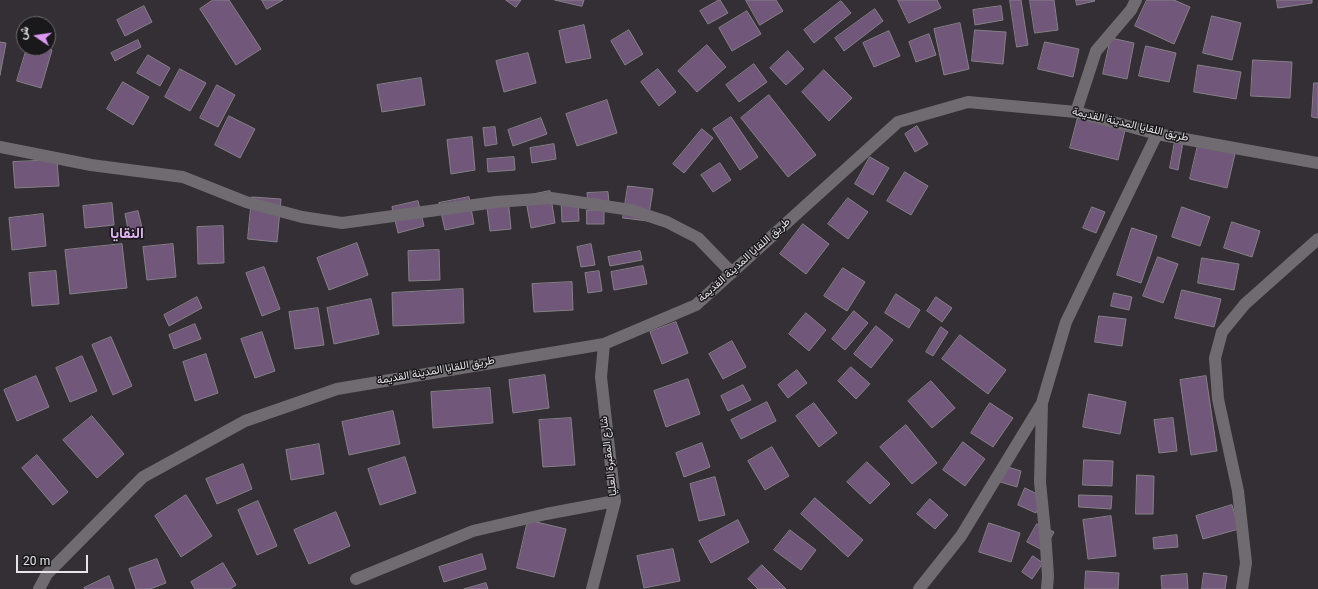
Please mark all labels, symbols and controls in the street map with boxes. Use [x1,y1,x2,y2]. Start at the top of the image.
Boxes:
north arrow [16,16,56,56]
text: ش [15,25,35,42]
street label: طريق اللقايا المدينة القديمة [1070,106,1190,146]
street label: طريق اللقايا المدينة القديمة [696,216,794,306]
district label: النقايا [110,227,144,245]
street label: طريق اللقايا المدينة القديمة [376,355,496,389]
street label: شارع المقبرة العليا [599,415,621,497]
scale bar [18,547,90,573]
text: 20 m [23,553,50,571]

